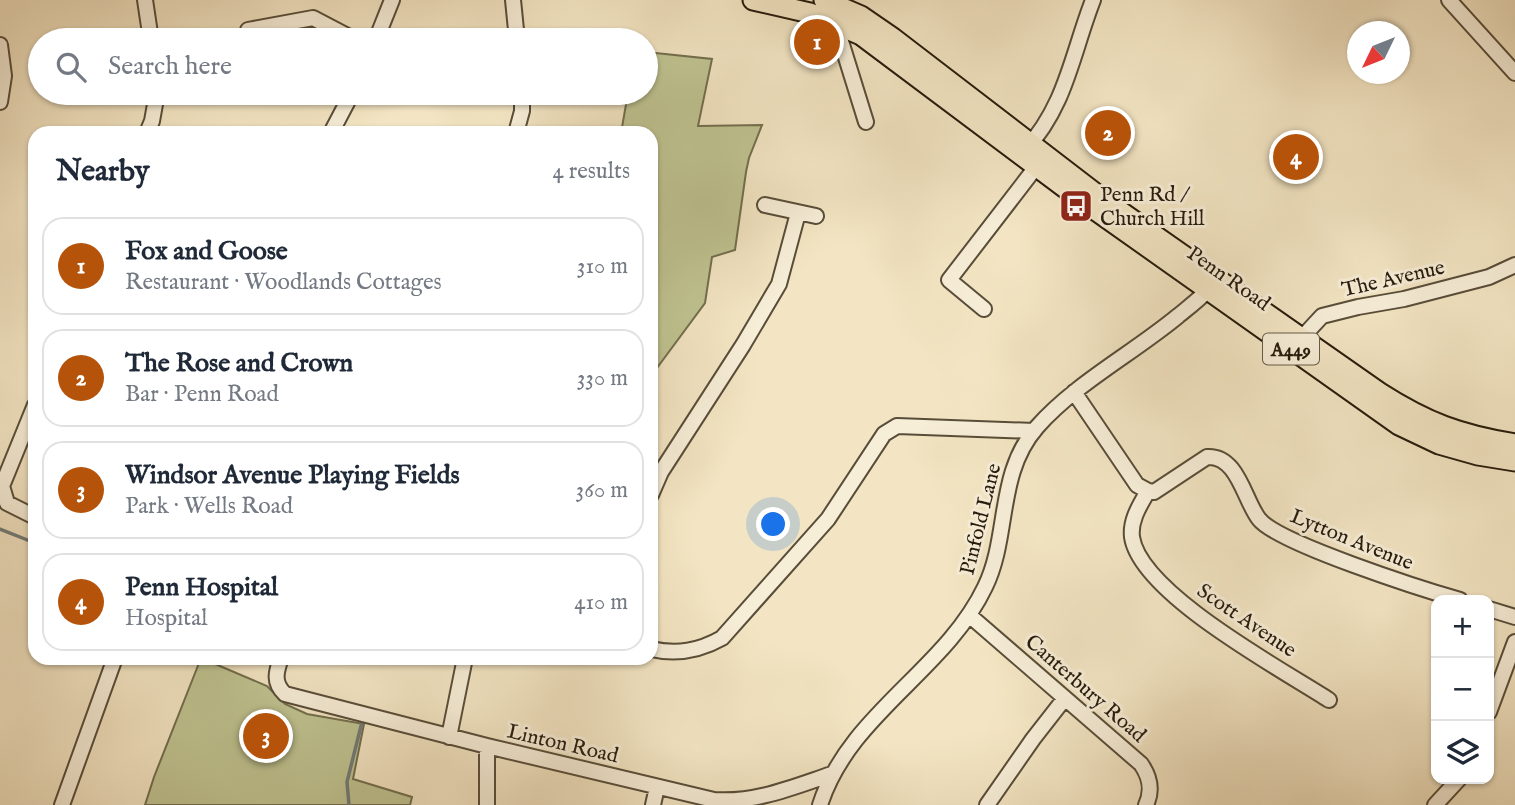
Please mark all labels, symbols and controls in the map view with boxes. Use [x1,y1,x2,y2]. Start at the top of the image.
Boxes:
pin: 1 [794,16,840,68]
north arrow [1347,21,1410,84]
search box [28,28,658,105]
icon: search [52,48,90,86]
text: Search here [108,50,232,83]
pin: 2 [1085,107,1131,159]
pin: 4 [1273,131,1319,183]
text: Nearby [56,153,149,191]
text: 4 results [552,157,630,186]
place label: Penn Rd / Church Hill [1100,182,1205,233]
bus stop icon: Penn Rd / Church Hill [1057,187,1095,225]
text: Fox and Goose [125,235,288,268]
street label: Penn Road [1181,241,1276,318]
text: 1 [77,252,85,281]
text: 310 m [577,252,628,281]
street label: The Avenue [1339,254,1448,304]
text: Restaurant · Woodlands Cottages [125,268,442,297]
road number: A449 [1263,334,1319,364]
text: The Rose and Crown [125,347,353,380]
text: 2 [76,364,86,393]
text: 330 m [577,364,628,393]
text: Bar · Penn Road [125,380,279,409]
text: Windsor Avenue Playing Fields [125,459,460,492]
street label: Pinfold Lane [955,460,1008,578]
text: 3 [77,476,85,505]
text: 360 m [576,476,628,505]
text: Park · Wells Road [125,492,293,521]
street label: Lytton Avenue [1286,503,1417,577]
your location [756,507,790,541]
text: Penn Hospital [125,571,278,604]
street label: Scott Avenue [1191,578,1301,665]
text: 4 [75,588,87,617]
text: 410 m [574,588,628,617]
map controls [1431,595,1494,784]
button: + [1431,595,1494,658]
text: Hospital [125,604,207,633]
street label: Canterbury Road [1019,629,1152,750]
button: − [1431,658,1494,721]
pin: 3 [243,710,289,762]
street label: Linton Road [504,719,622,771]
button: layers [1431,721,1494,784]

